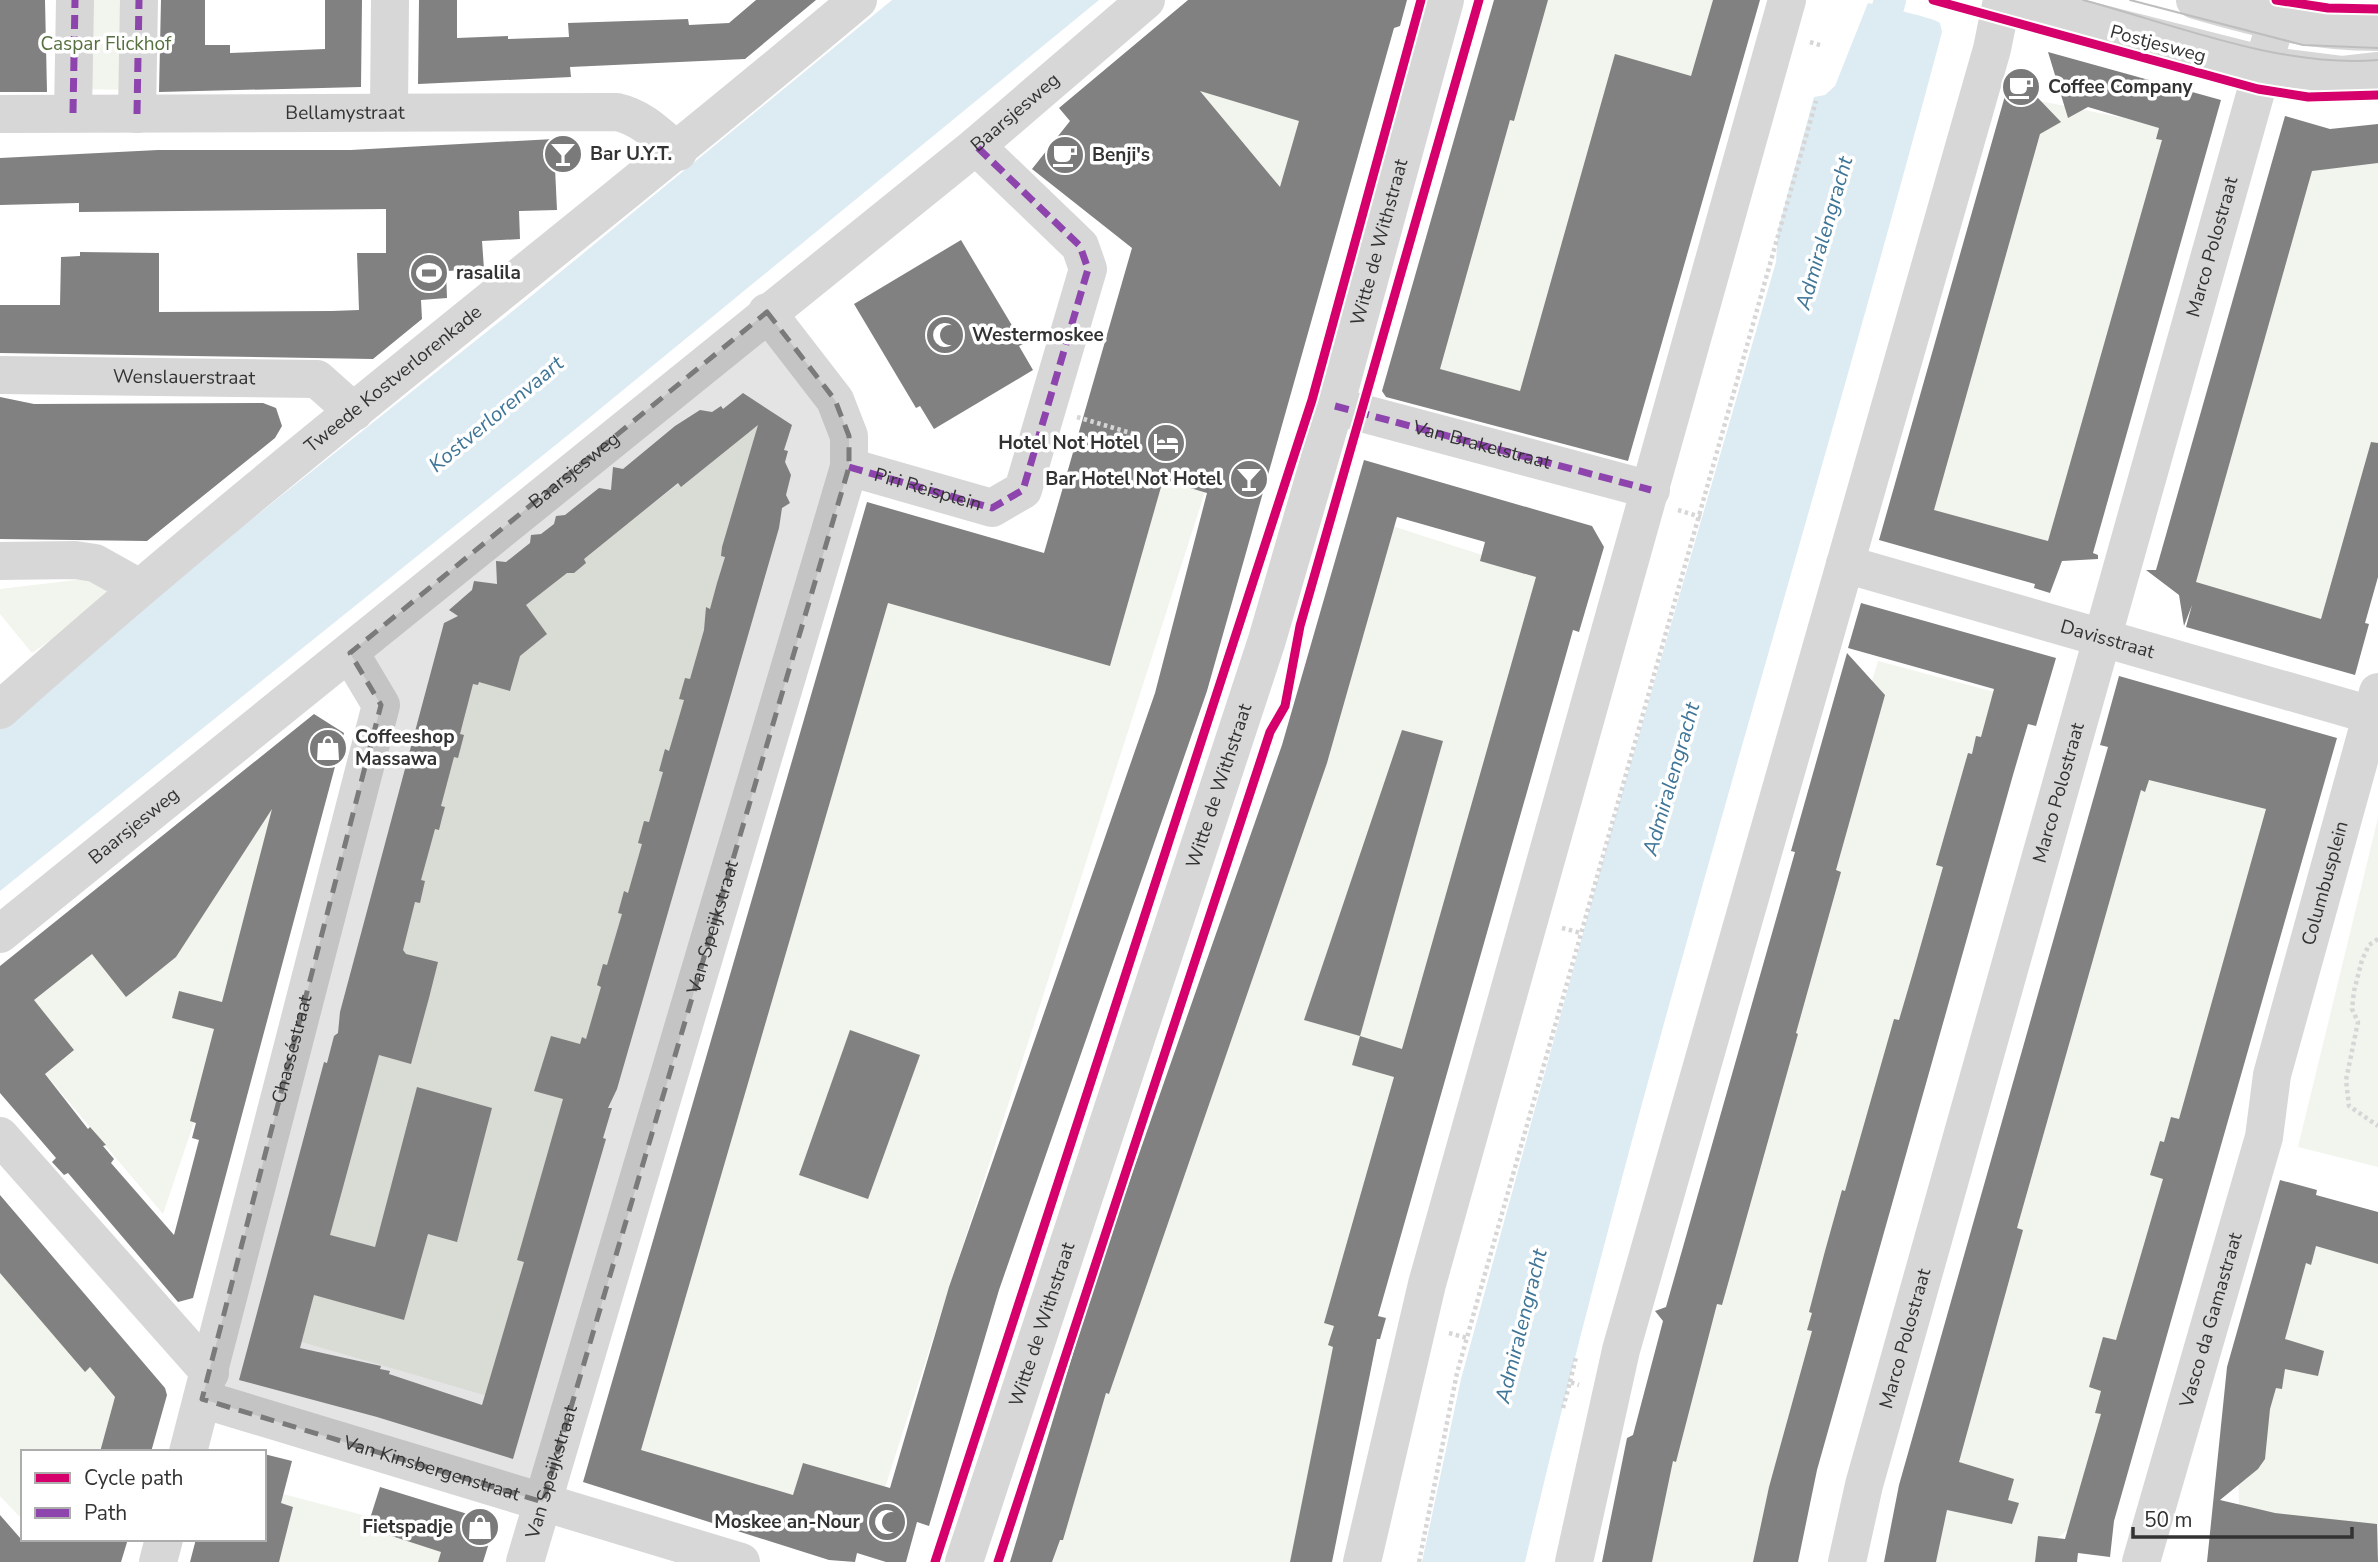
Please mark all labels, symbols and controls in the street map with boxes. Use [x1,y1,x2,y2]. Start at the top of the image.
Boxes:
street label: Postjesweg [2107,19,2209,69]
park label: Caspar Flickhof [41,31,172,57]
cafe icon: Coffee Company [2000,66,2042,108]
street label: Baarsjesweg [965,67,1065,158]
place label: Coffee Company [2048,74,2194,100]
street label: Bellamystraat [285,100,405,126]
bar icon: Bar U.Y.T. [542,133,584,175]
cafe icon: Benji's [1044,134,1086,176]
place label: Bar U.Y.T. [590,141,672,167]
place label: Benji's [1092,142,1150,168]
water label: Admiralengracht [1789,153,1859,314]
street label: Witte de Withstraat [1344,156,1414,328]
street label: Marco Polostraat [2180,173,2244,320]
sports icon: rasalila [408,252,450,294]
place label: rasalila [456,260,521,286]
street label: Tweede Kostverlorenkade [299,299,487,459]
mosque icon: Westermoskee [924,314,966,356]
place label: Westermoskee [972,322,1104,348]
water label: Kostverlorenvaart [423,349,570,479]
street label: Wenslauerstraat [113,363,256,391]
street label: Van Brakelstraat [1409,414,1554,476]
hotel icon: Hotel Not Hotel [1145,422,1187,464]
street label: Baarsjesweg [523,426,625,515]
place label: Hotel Not Hotel [998,430,1139,456]
bar icon: Bar Hotel Not Hotel [1228,458,1270,500]
street label: Piri Reisplein [871,462,985,517]
place label: Bar Hotel Not Hotel [1045,466,1222,492]
street label: Davisstraat [2057,613,2158,665]
water label: Admiralengracht [1636,699,1706,860]
street label: Witte de Withstraat [1180,700,1258,871]
street label: Marco Polostraat [2027,719,2091,866]
place label: Coffeeshop Massawa [355,724,455,772]
shop icon: Coffeeshop Massawa [307,727,349,769]
street label: Baarsjesweg [83,781,185,870]
street label: Columbusplein [2295,818,2355,948]
street label: Van Speijkstraat [680,857,745,998]
street label: Chasséstraat [266,992,319,1106]
street label: Vasco da Gamastraat [2173,1229,2249,1411]
street label: Witte de Withstraat [1003,1239,1081,1410]
water label: Admiralengracht [1488,1245,1554,1407]
street label: Marco Polostraat [1873,1265,1937,1412]
street label: Van Speijkstraat [519,1402,584,1543]
street label: Van Kinsbergenstraat [339,1429,523,1508]
legend [21,1450,266,1541]
text: Cycle path [84,1464,183,1492]
scale bar [2133,1496,2352,1540]
text: Path [84,1499,127,1527]
mosque icon: Moskee an-Nour [866,1501,908,1543]
shop icon: Fietspadje [459,1506,501,1548]
text: 50 m [2144,1506,2193,1534]
place label: Moskee an-Nour [714,1509,861,1535]
place label: Fietspadje [362,1514,453,1540]

